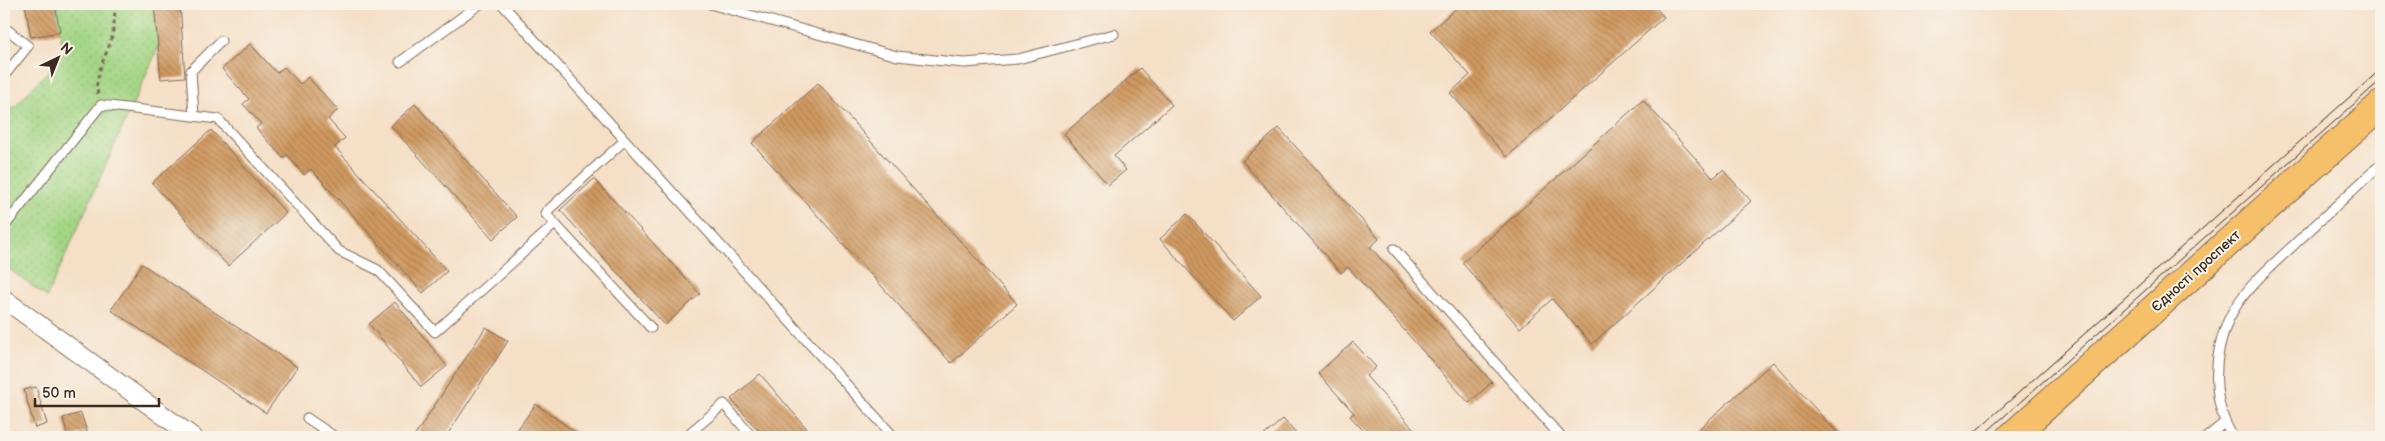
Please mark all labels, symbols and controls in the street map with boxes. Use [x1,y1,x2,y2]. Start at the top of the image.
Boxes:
north arrow [32,32,82,82]
text: N [57,39,76,59]
street label: Єдності проспект [2148,226,2244,315]
scale bar [35,376,159,408]
text: 50 m [42,384,76,403]

